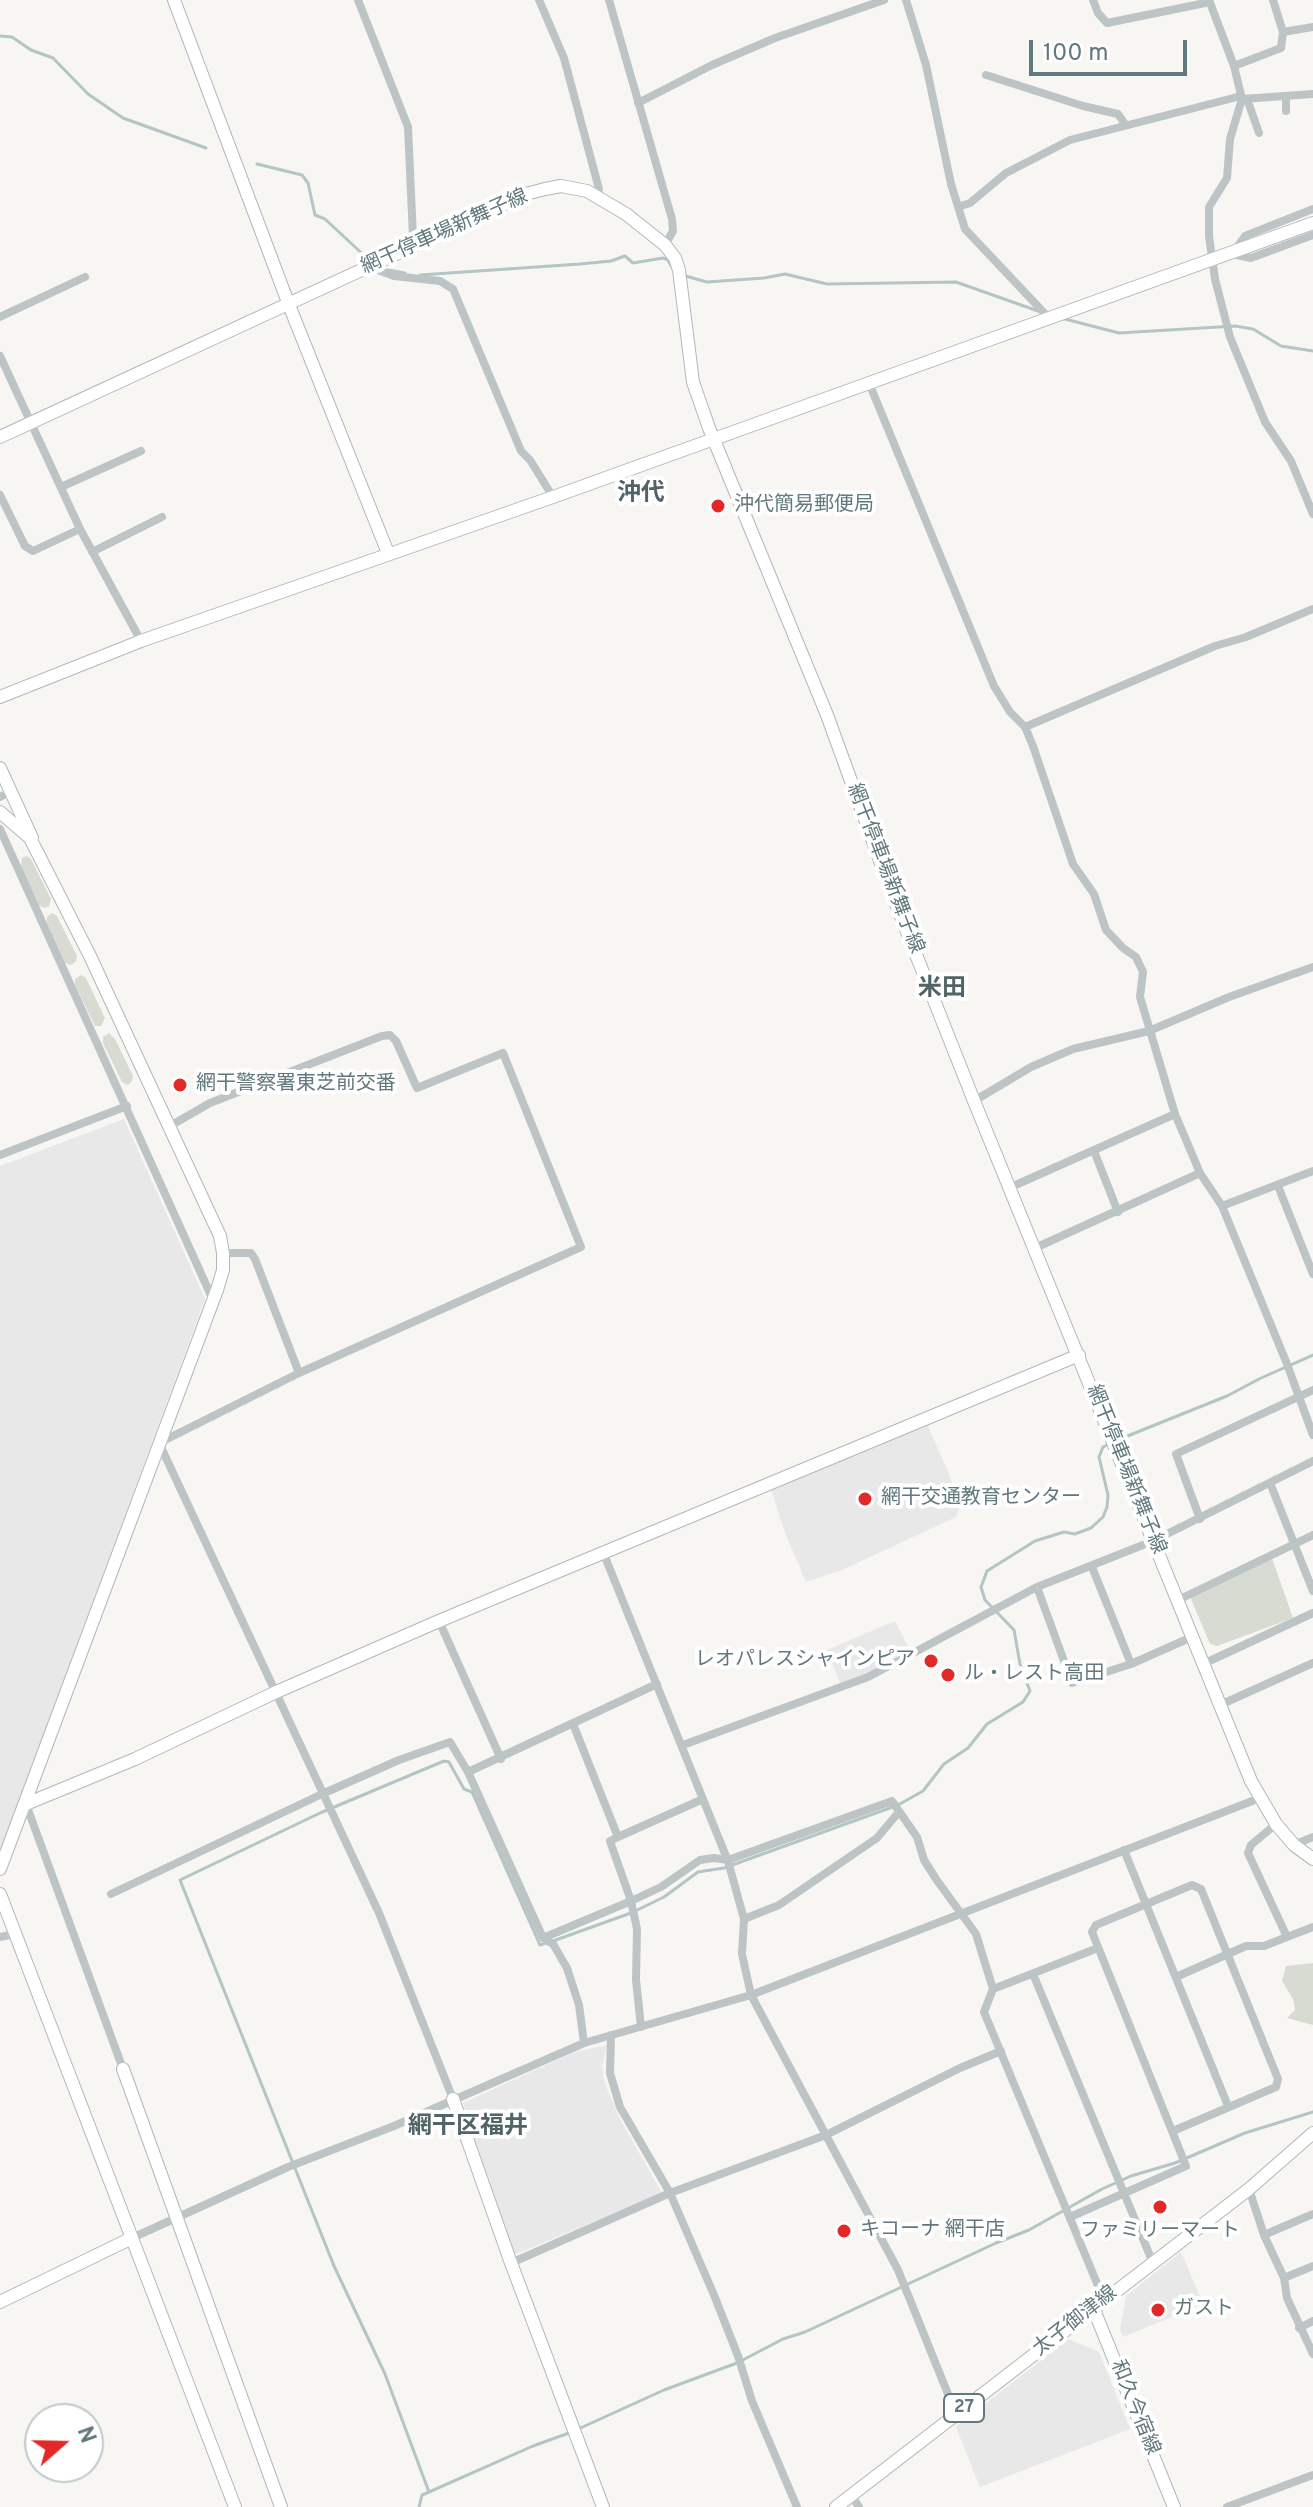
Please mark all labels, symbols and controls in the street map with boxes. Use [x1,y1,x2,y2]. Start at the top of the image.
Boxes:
scale bar [1033,24,1191,74]
text: 100 m [1043,39,1109,69]
street label: 網干停車場新舞子線 [358,185,532,281]
district label: 沖代 [617,481,665,509]
place label: 沖代簡易郵便局 [734,494,874,518]
marker: 沖代簡易郵便局 [709,497,727,515]
street label: 網干停車場新舞子線 [841,781,927,957]
district label: 米田 [918,976,966,1004]
place label: 網干警察署東芝前交番 [196,1073,396,1097]
marker: 網干警察署東芝前交番 [171,1076,189,1094]
street label: 網干停車場新舞子線 [1080,1382,1170,1558]
place label: 網干交通教育センター [881,1487,1081,1511]
marker: 網干交通教育センター [856,1490,874,1508]
place label: レオパレスシャインピア [695,1649,915,1673]
marker: レオパレスシャインピア [922,1652,940,1670]
place label: ル・レスト高田 [964,1663,1104,1687]
marker: ル・レスト高田 [939,1666,957,1684]
district label: 網干区福井 [408,2114,528,2142]
marker: ファミリーマート [1151,2198,1169,2216]
place label: キコーナ 網干店 [860,2219,1005,2243]
place label: ファミリーマート [1080,2220,1240,2244]
marker: キコーナ 網干店 [835,2222,853,2240]
street label: 太子御津線 [1029,2282,1123,2362]
place label: ガスト [1174,2298,1234,2322]
marker: ガスト [1149,2301,1167,2319]
street label: 和久今宿線 [1104,2357,1164,2459]
road number: 27 [944,2394,984,2422]
north arrow [24,2403,104,2483]
text: N [70,2423,101,2447]

